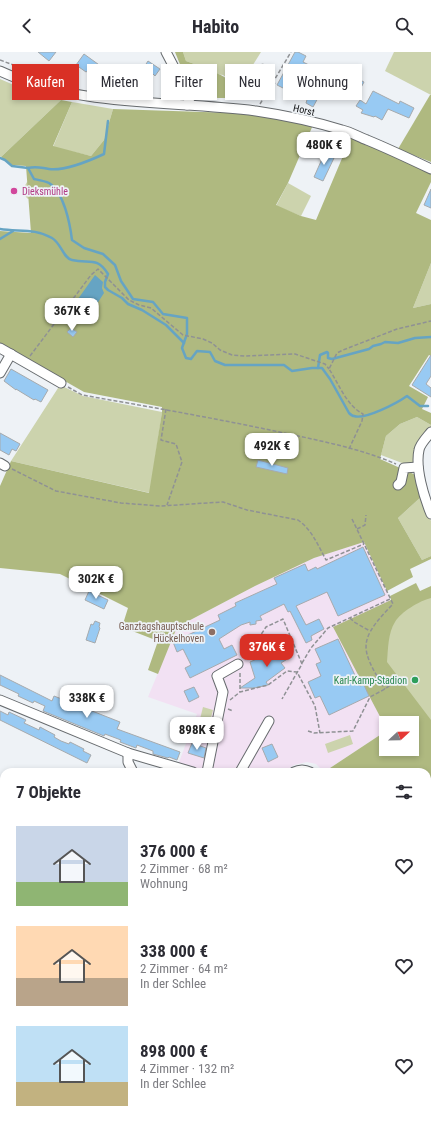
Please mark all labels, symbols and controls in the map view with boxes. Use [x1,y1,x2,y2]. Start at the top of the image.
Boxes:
icon: back [16,15,38,37]
icon: search [393,15,415,37]
text: Habito [192,16,239,37]
chip: Kaufen [12,64,79,100]
chip: Mieten [87,64,153,100]
chip: Filter [161,64,217,100]
chip: Neu [225,64,275,100]
chip: Wohnung [283,64,362,100]
street label: Horst [292,102,316,118]
pin: 480K € [291,132,357,166]
text: 480K € [306,137,342,152]
marker: Dieksmühle [9,186,19,196]
place label: Dieksmühle [22,186,68,197]
pin: 367K € [39,298,105,332]
text: 367K € [54,303,90,318]
pin: 492K € [239,433,305,467]
text: 492K € [254,438,290,453]
pin: 302K € [63,566,129,600]
text: 302K € [78,571,114,586]
place label: Ganztagshauptschule Hückelhoven [119,621,204,644]
marker: Ganztagshauptschule Hückelhoven [207,627,217,637]
pin: 376K € [234,634,300,668]
text: 376K € [249,639,285,654]
place label: Karl-Kamp-Stadion [334,675,407,686]
marker: Karl-Kamp-Stadion [410,675,420,685]
pin: 338K € [54,685,120,719]
text: 338K € [69,690,105,705]
north arrow [379,716,419,756]
map controls [379,716,419,756]
pin: 898K € [164,717,230,751]
text: 898K € [179,722,215,737]
icon: filters [393,781,415,803]
text: 7 Objekte [16,782,81,802]
text: 376 000 € [140,841,208,861]
icon: home [48,842,96,890]
icon: heart [393,855,415,877]
text: 2 Zimmer · 68 m² [140,861,228,876]
text: Wohnung [140,876,188,891]
text: 338 000 € [140,941,208,961]
icon: home [48,942,96,990]
icon: heart [393,955,415,977]
text: 2 Zimmer · 64 m² [140,961,228,976]
text: In der Schlee [140,976,206,991]
text: 898 000 € [140,1041,208,1061]
icon: home [48,1042,96,1090]
icon: heart [393,1055,415,1077]
text: 4 Zimmer · 132 m² [140,1061,234,1076]
text: In der Schlee [140,1076,206,1091]

